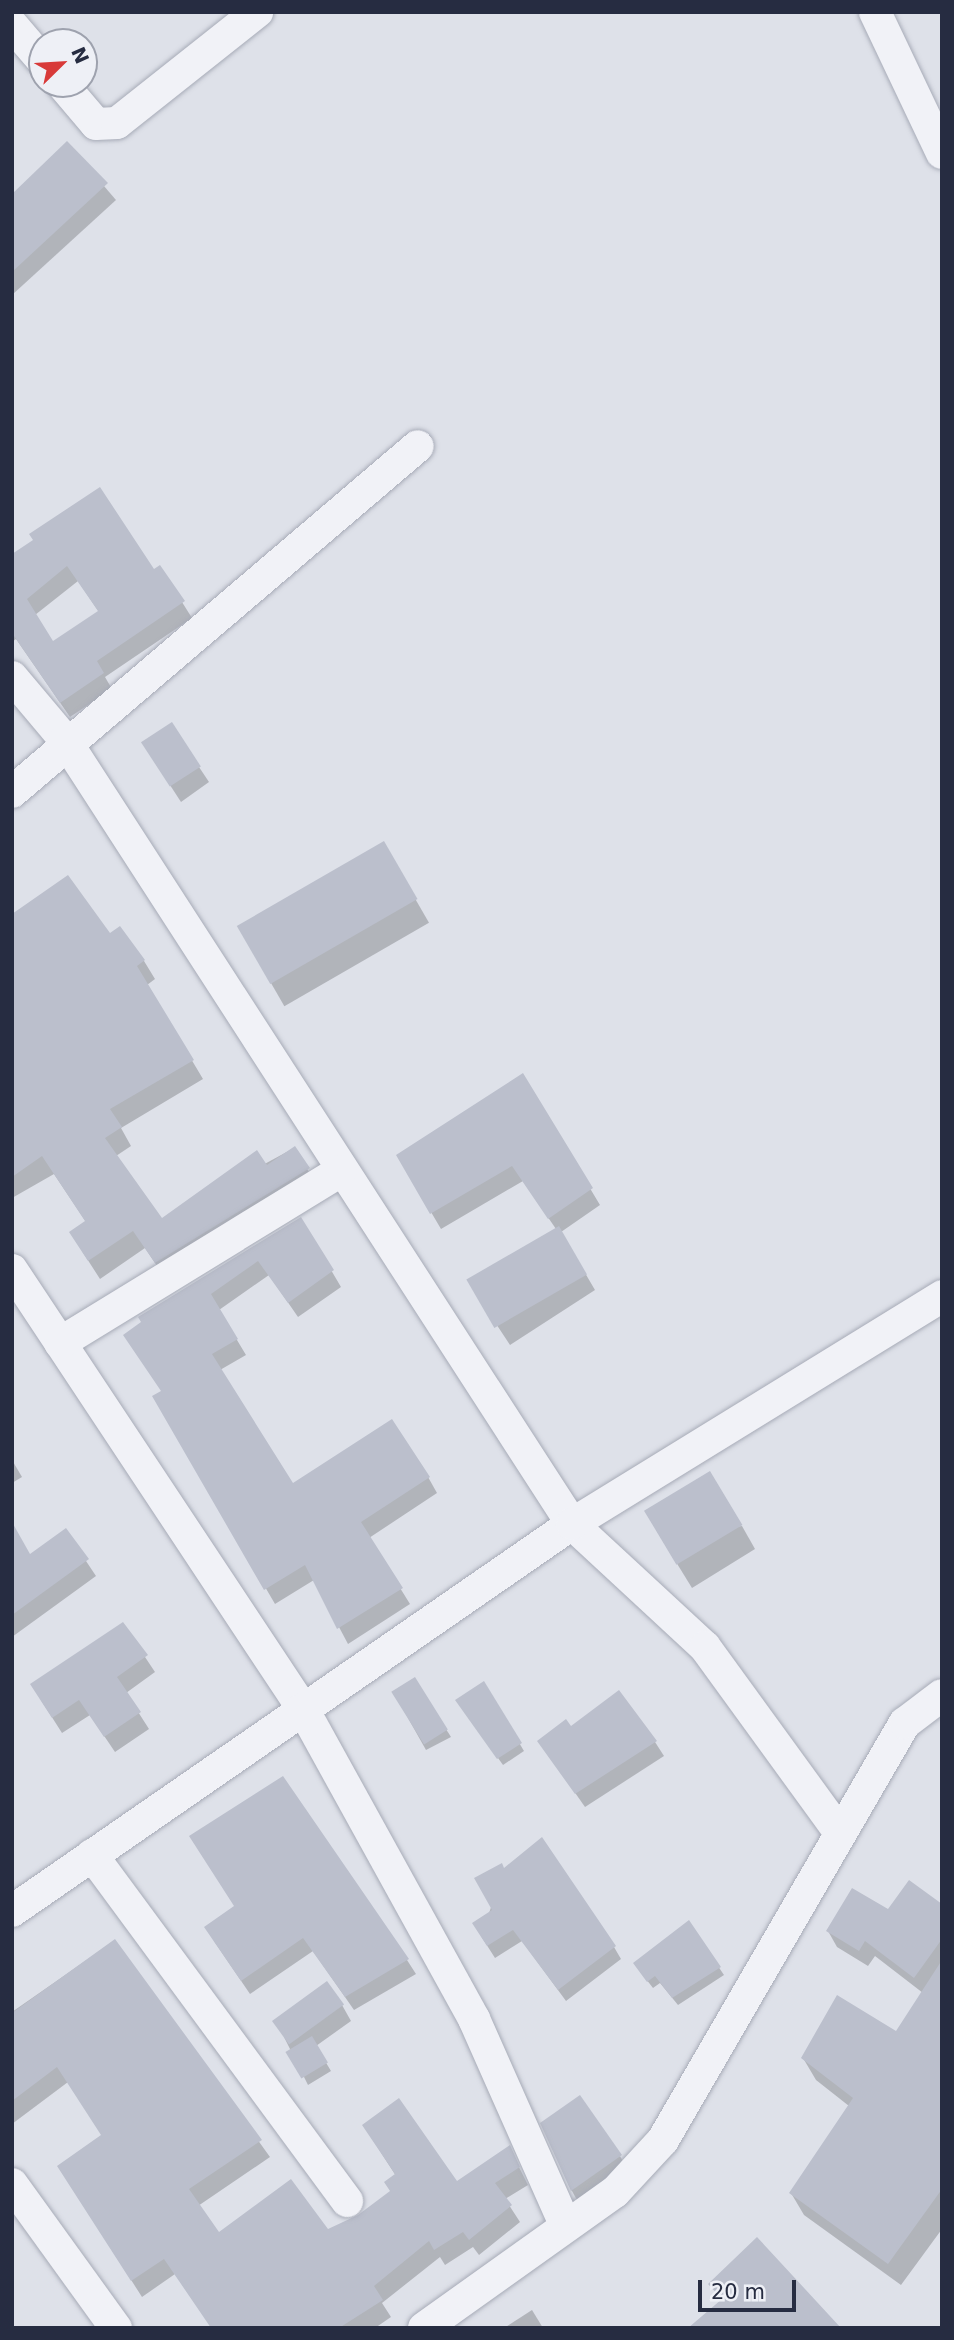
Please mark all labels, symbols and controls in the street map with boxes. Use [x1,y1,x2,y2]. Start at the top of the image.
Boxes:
north arrow [28,28,98,98]
text: N [67,44,94,67]
scale bar [702,2266,800,2310]
text: 20 m [711,2280,765,2304]

